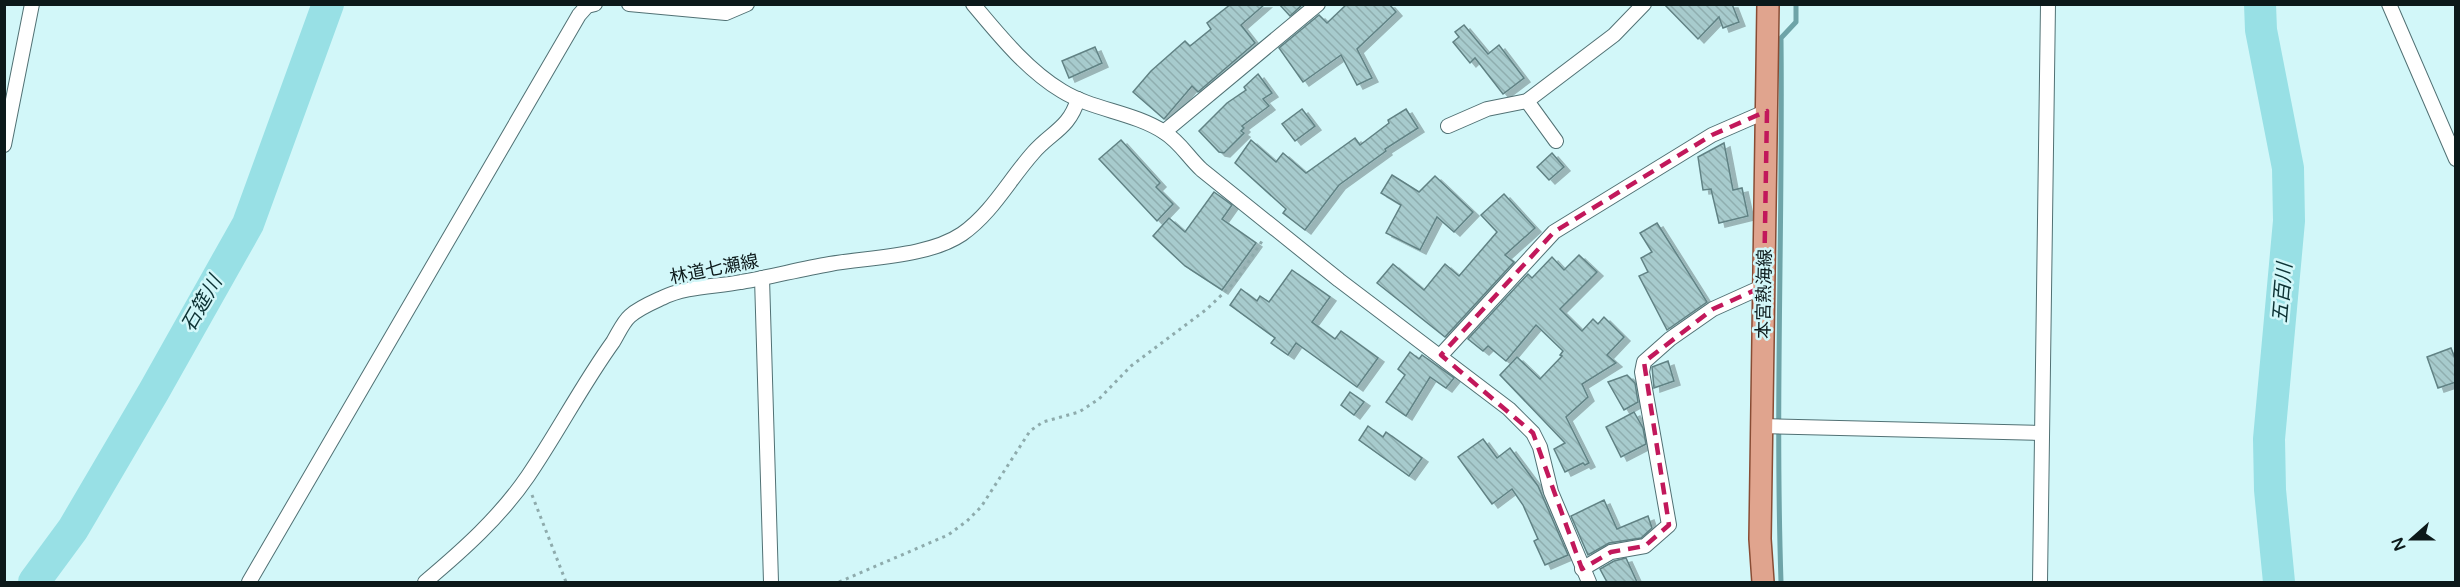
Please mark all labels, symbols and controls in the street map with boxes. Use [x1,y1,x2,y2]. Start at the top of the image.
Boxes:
street label: 本宮熱海線 [1752,249,1776,339]
street label: 林道七瀬線 [668,250,760,288]
water label: 五百川 [2268,260,2298,324]
water label: 石筵川 [177,270,228,336]
north arrow [2382,509,2442,569]
text: N [2387,534,2411,554]

